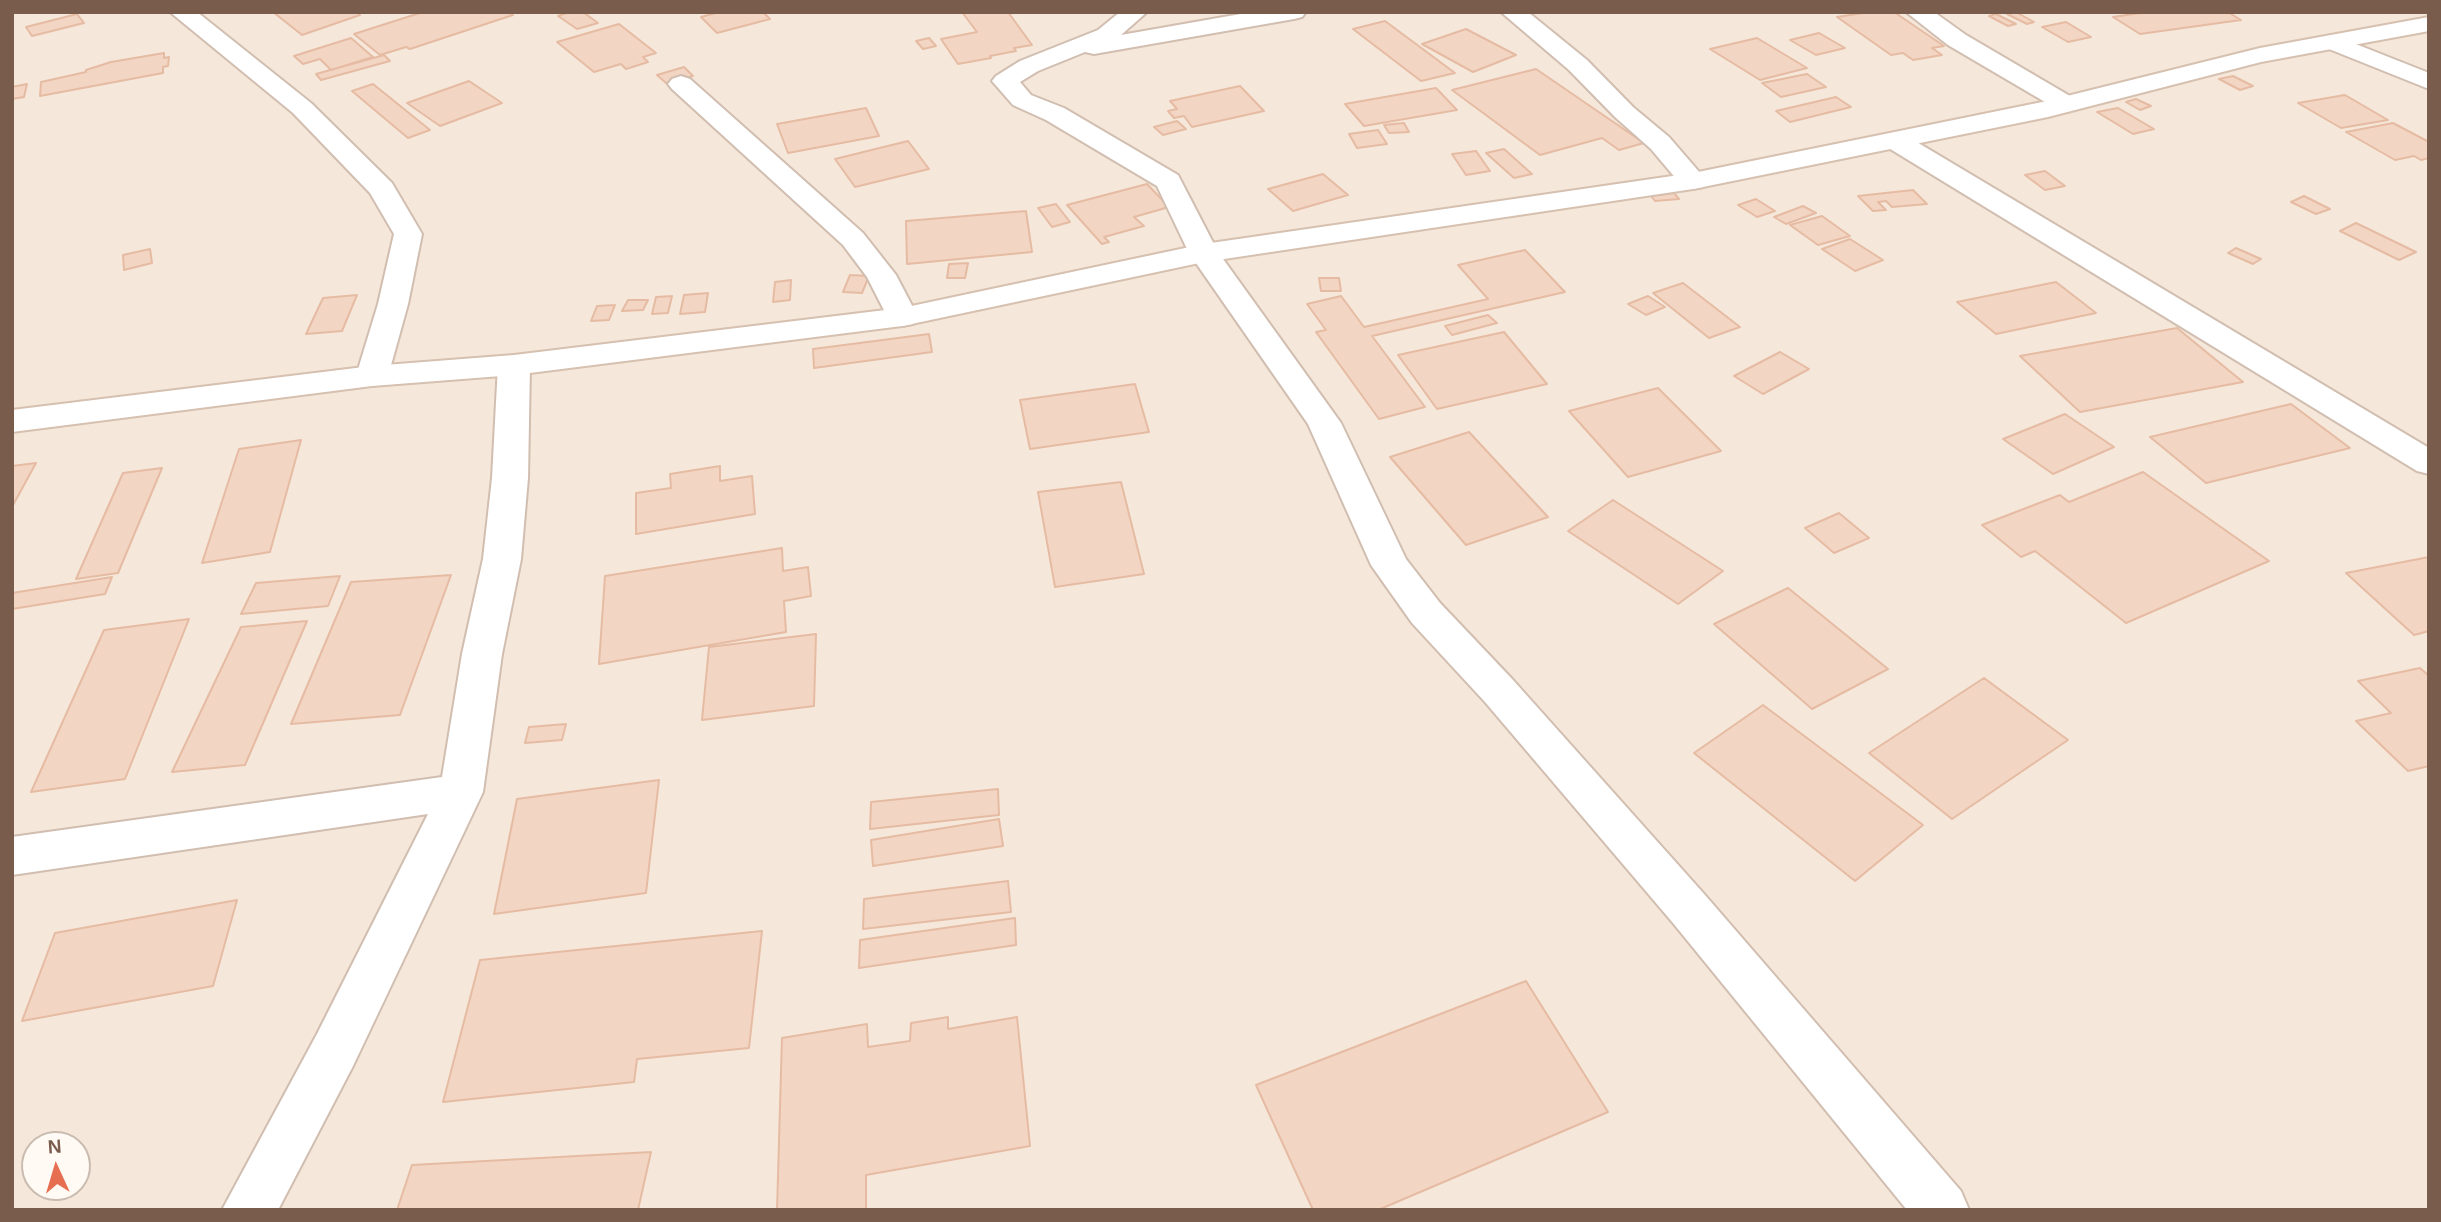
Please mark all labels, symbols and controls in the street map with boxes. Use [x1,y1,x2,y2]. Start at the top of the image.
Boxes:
north arrow [21,1131,91,1201]
text: N [47,1136,62,1158]

